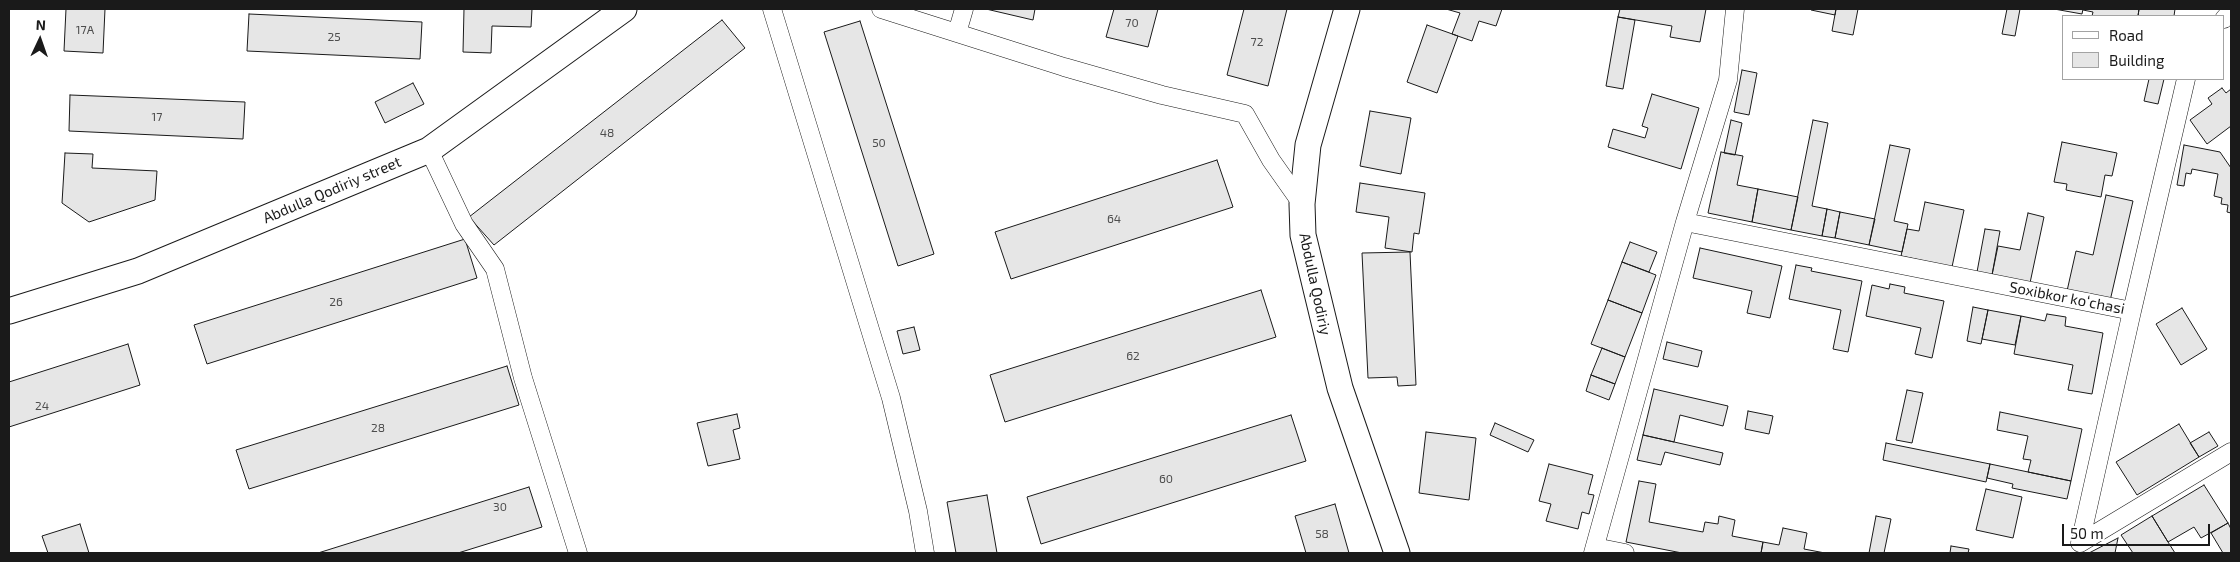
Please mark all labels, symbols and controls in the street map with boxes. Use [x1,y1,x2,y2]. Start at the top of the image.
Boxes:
north arrow [15,15,65,65]
legend [2062,15,2225,80]
text: N [35,16,46,33]
house number: 70 [1125,16,1139,30]
house number: 17А [76,23,94,37]
text: Road [2109,26,2144,44]
house number: 25 [327,30,341,44]
house number: 72 [1251,35,1263,49]
text: Building [2109,51,2164,69]
house number: 17 [152,110,162,124]
house number: 48 [600,126,614,140]
house number: 50 [872,136,886,150]
street label: Abdulla Qodiriy street [260,153,404,227]
house number: 64 [1107,212,1121,226]
street label: Abdulla Qodiriy [1295,231,1335,337]
street label: Soxibkor koʻchasi [2008,278,2126,318]
house number: 26 [329,295,343,309]
house number: 62 [1126,349,1140,363]
house number: 24 [35,399,49,413]
house number: 28 [371,421,385,435]
house number: 60 [1159,472,1173,486]
house number: 30 [493,500,507,514]
scale bar [2065,514,2212,546]
text: 50 m [2070,524,2104,542]
house number: 58 [1315,527,1329,541]

